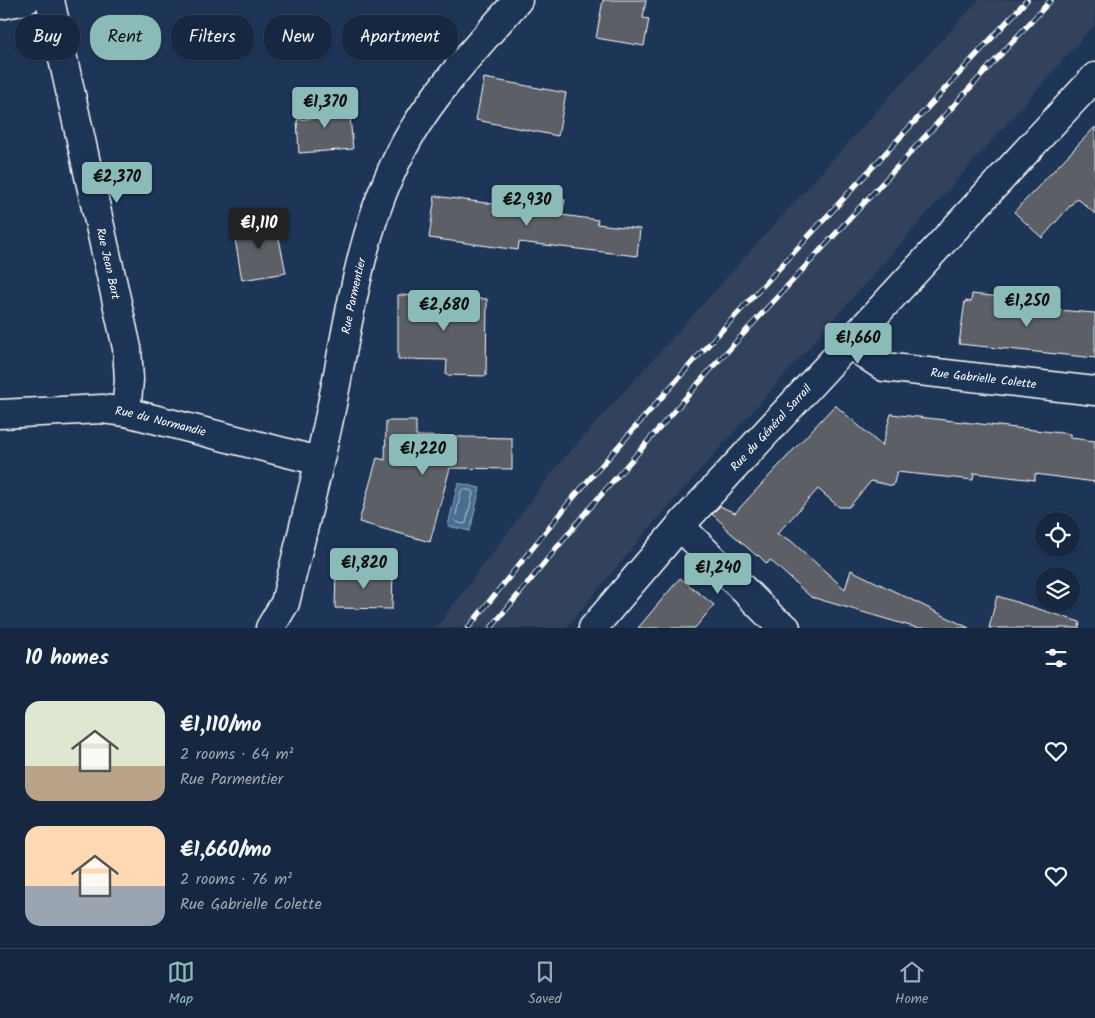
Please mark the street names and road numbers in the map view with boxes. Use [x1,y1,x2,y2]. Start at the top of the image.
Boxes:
street label: Rue Jean Bart [91,226,125,302]
street label: Rue Parmentier [337,255,372,336]
street label: Rue Gabrielle Colette [929,363,1038,394]
street label: Rue du Général Sarrail [726,380,817,476]
street label: Rue du Normandie [114,402,208,442]

